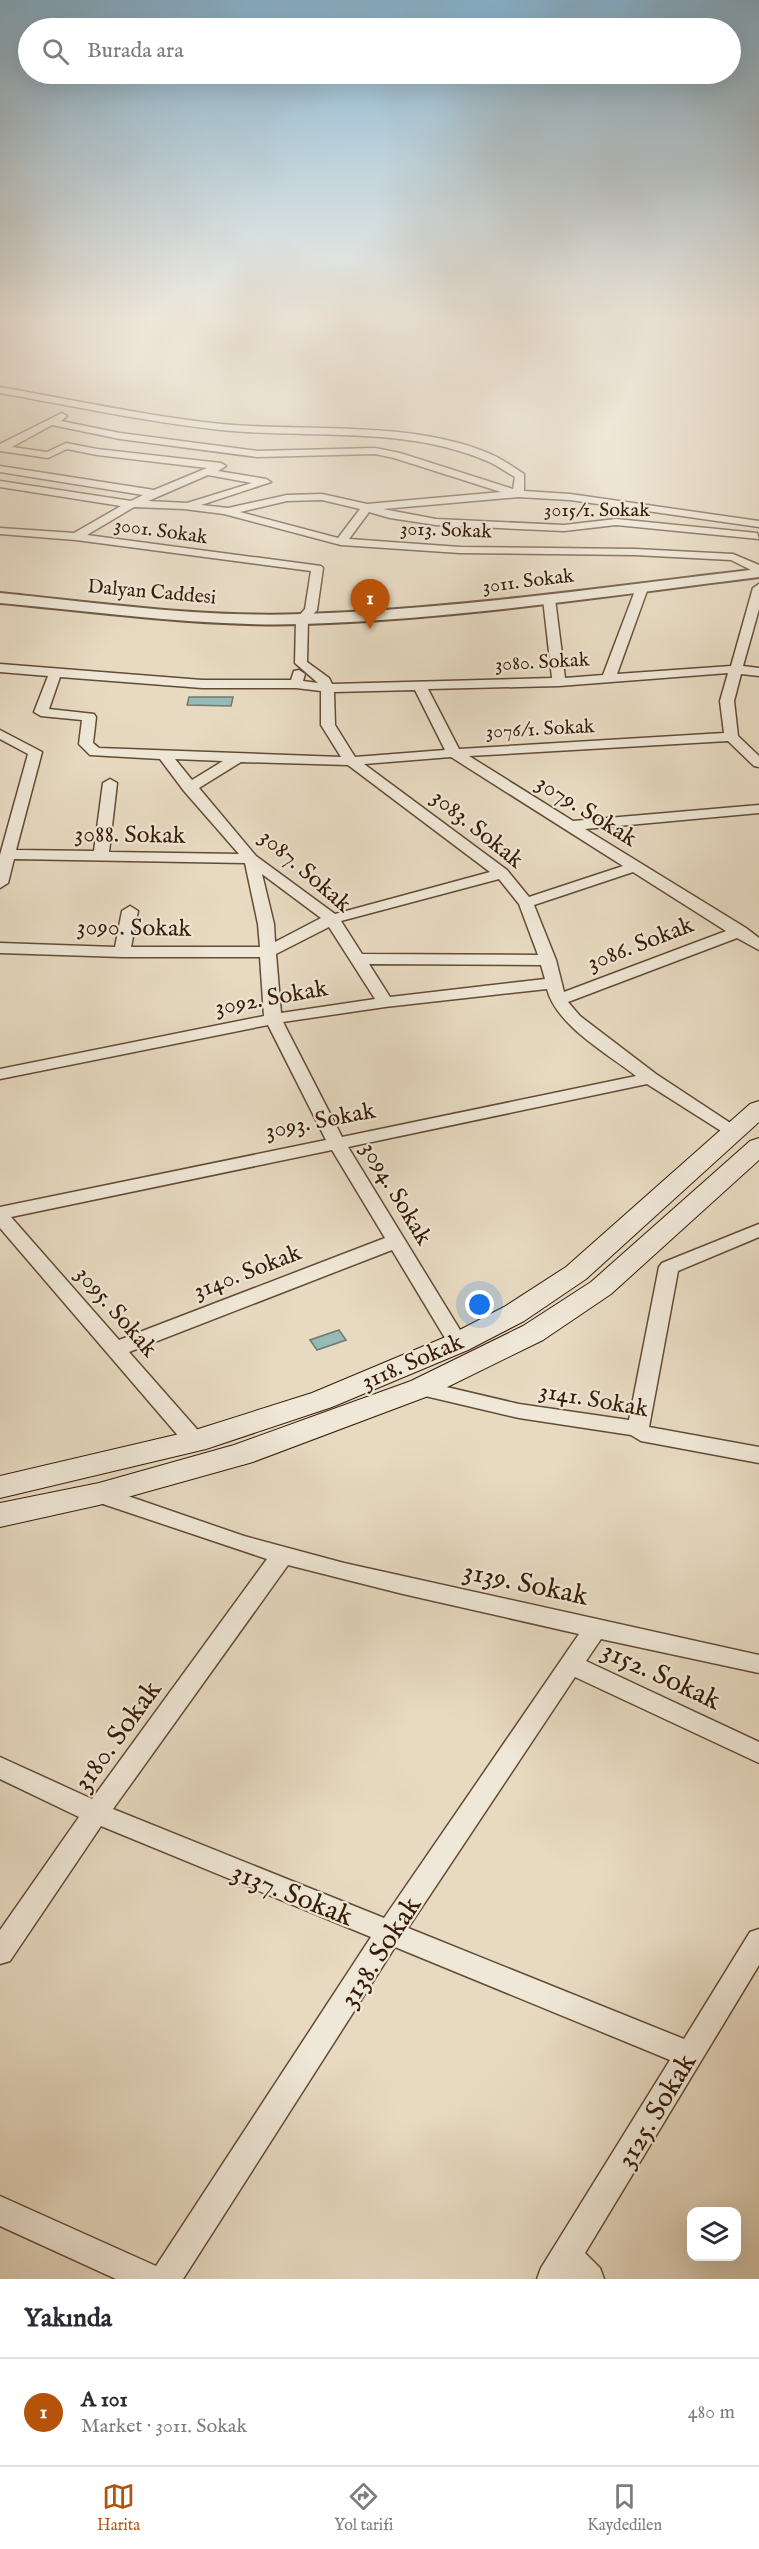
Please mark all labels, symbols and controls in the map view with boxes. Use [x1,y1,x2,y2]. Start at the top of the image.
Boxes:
search box [18,18,741,84]
icon: search [39,35,72,68]
text: Burada ara [87,37,184,65]
street label: 3015/1. Sokak [544,498,650,523]
street label: 3001. Sokak [112,513,209,550]
street label: 3013. Sokak [400,516,493,545]
street label: 3011. Sokak [481,563,576,599]
street label: Dalyan Caddesi [86,574,217,611]
pin: 1 [350,580,389,629]
street label: 3080. Sokak [494,648,590,677]
street label: 3076/1. Sokak [485,714,595,745]
street label: 3079. Sokak [530,768,643,855]
street label: 3083. Sokak [424,782,530,876]
street label: 3088. Sokak [74,819,186,852]
street label: 3087. Sokak [252,822,358,920]
street label: 3086. Sokak [583,910,698,979]
street label: 3090. Sokak [76,912,192,945]
street label: 3092. Sokak [212,973,330,1024]
street label: 3093. Sokak [262,1096,378,1147]
street label: 3094. Sokak [353,1137,439,1251]
street label: 3140. Sokak [189,1238,306,1307]
street label: 3095. Sokak [68,1260,164,1364]
your location [465,1290,494,1319]
street label: 3118. Sokak [357,1327,468,1398]
street label: 3141. Sokak [537,1376,651,1425]
street label: 3139. Sokak [460,1554,592,1615]
street label: 3152. Sokak [596,1633,727,1720]
street label: 3180. Sokak [66,1673,171,1799]
street label: 3137. Sokak [226,1855,359,1936]
street label: 3138. Sokak [332,1889,431,2015]
street label: 3125. Sokak [609,2047,706,2175]
map controls [687,2207,741,2261]
button: layers [687,2207,741,2261]
text: Yakında [24,2302,112,2335]
text: A 101 [81,2386,128,2414]
text: 1 [40,2400,47,2425]
text: 480 m [688,2400,735,2425]
text: Market · 3011. Sokak [81,2414,247,2439]
tab: Harita [97,2480,140,2536]
tab: Yol tarifi [334,2480,393,2536]
tab: Kaydedilen [587,2480,662,2536]

